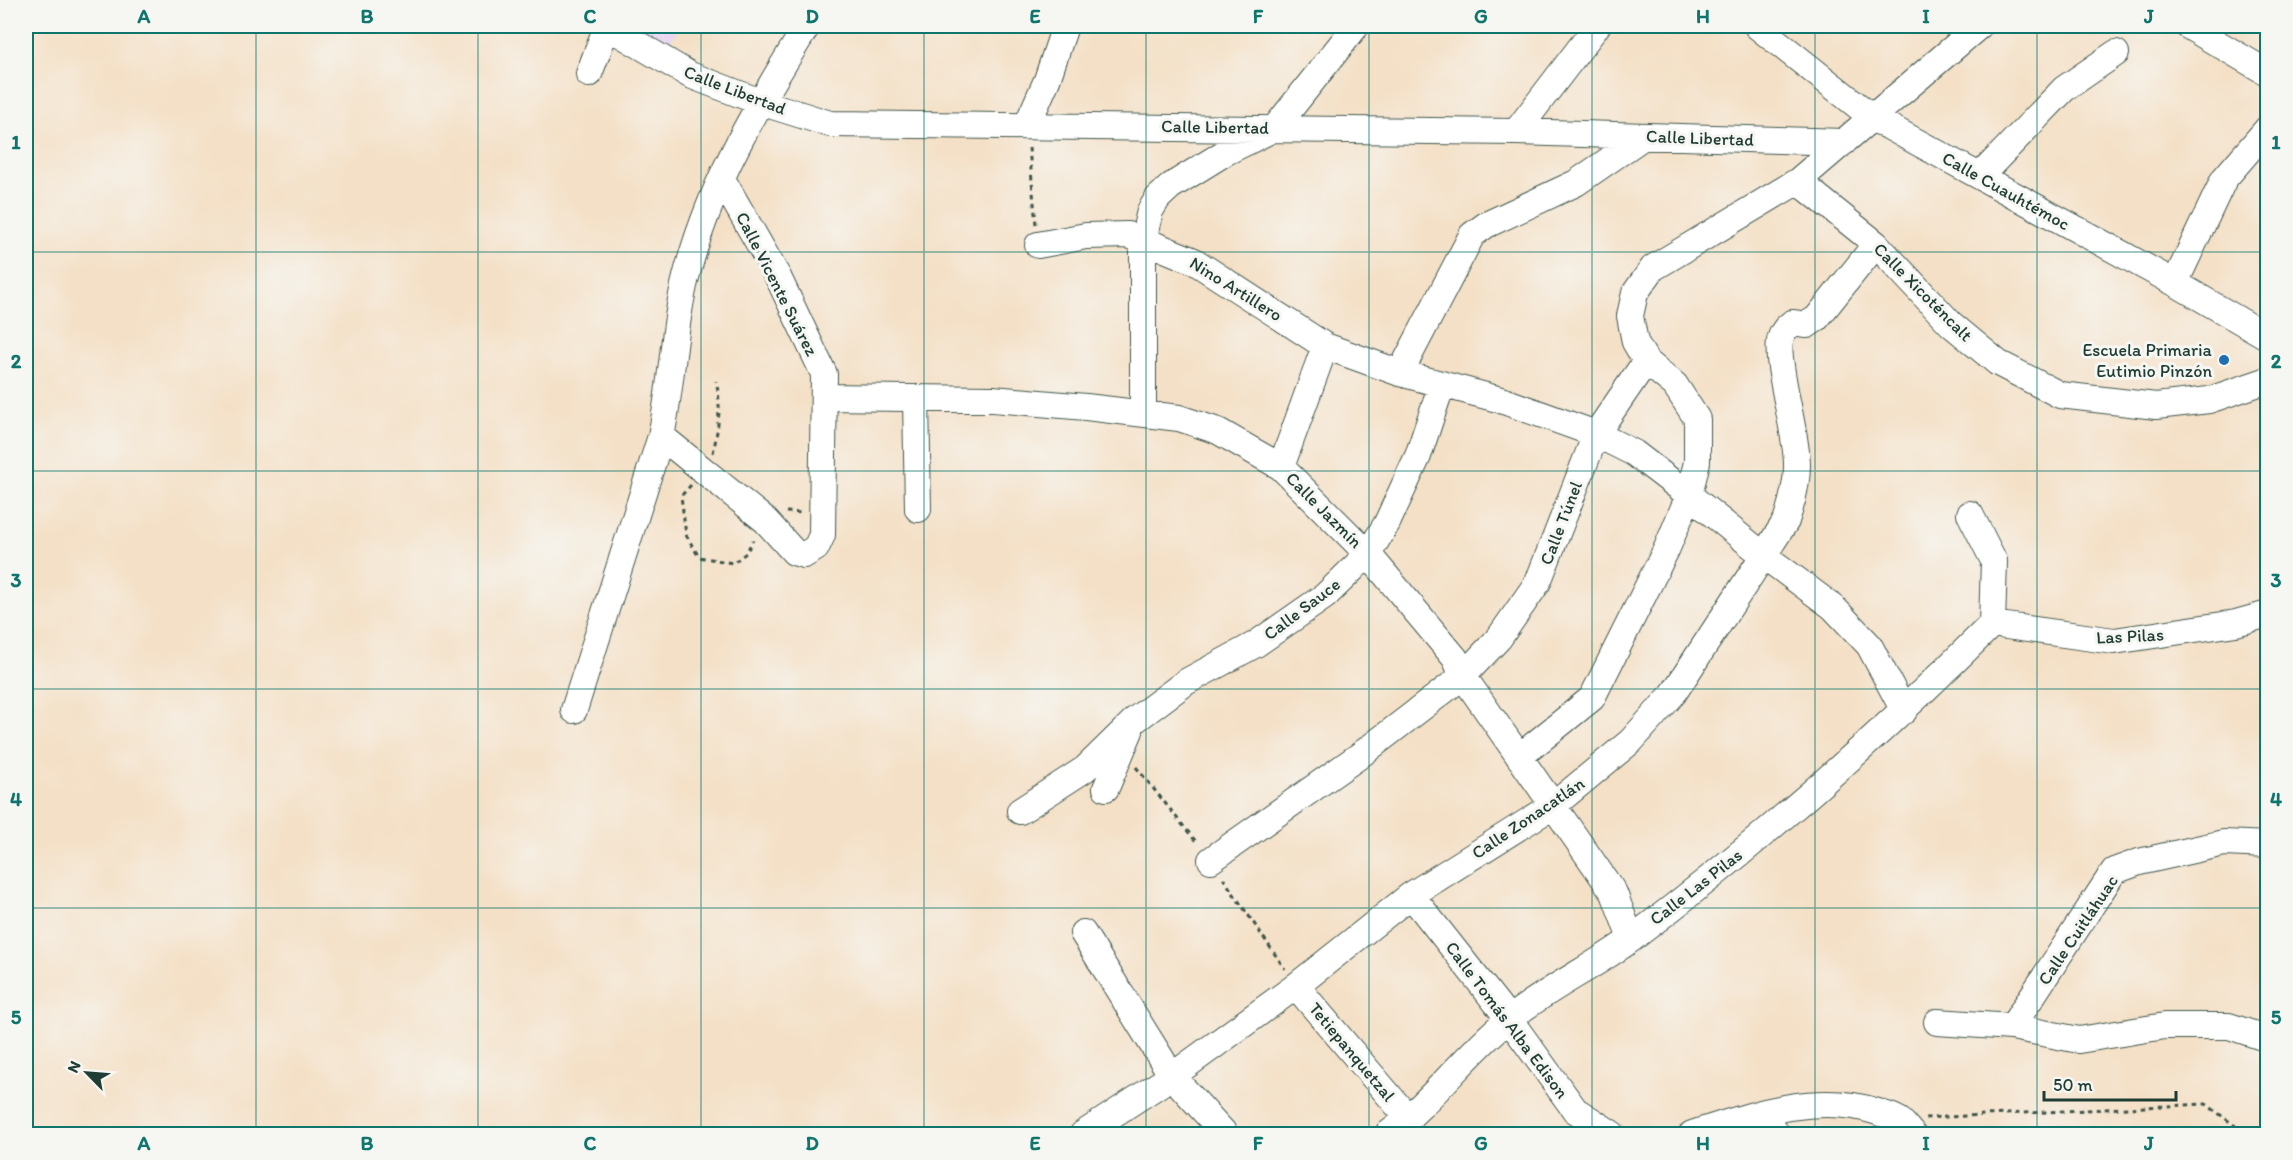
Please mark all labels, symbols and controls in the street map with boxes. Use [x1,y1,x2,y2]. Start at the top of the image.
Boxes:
text: A [137,4,151,28]
text: B [361,4,374,28]
text: C [584,4,597,28]
text: D [805,4,819,28]
text: E [1029,4,1041,28]
text: F [1253,4,1264,28]
text: G [1474,4,1488,28]
text: H [1696,4,1710,28]
text: I [1922,4,1930,28]
text: J [2143,4,2154,28]
street label: Calle Libertad [681,60,790,120]
street label: Calle Libertad [1161,115,1269,139]
street label: Calle Libertad [1646,125,1755,151]
text: 1 [11,130,21,154]
text: 1 [2271,130,2281,154]
street label: Calle Cuauhtémoc [1938,147,2074,235]
street label: Calle Vicente Suárez [731,208,823,360]
street label: Calle Xicoténcalt [1869,238,1977,346]
street label: Nino Artillero [1186,252,1286,326]
place label: Escuela Primaria Eutimio Pinzón [2082,339,2213,382]
text: 2 [11,349,22,373]
text: 2 [2271,349,2282,373]
marker: Escuela Primaria Eutimio Pinzón [2217,353,2231,367]
street label: Calle Jazmín [1281,467,1367,553]
street label: Calle Túnel [1535,478,1587,568]
text: 3 [11,568,22,592]
text: 3 [2271,568,2282,592]
street label: Calle Sauce [1259,573,1345,645]
street label: Las Pilas [2095,623,2165,649]
street label: Calle Zonacatlán [1467,772,1589,864]
text: 4 [10,787,22,811]
text: 4 [2270,787,2282,811]
street label: Calle Las Pilas [1645,844,1747,930]
street label: Calle Cuitláhuac [2033,871,2123,989]
street label: Calle Tomás Alba Edison [1441,937,1573,1103]
street label: Tetiepanquetzal [1304,998,1400,1106]
text: 5 [11,1005,22,1029]
text: 5 [2271,1005,2282,1029]
north arrow [57,1043,117,1103]
text: N [63,1058,85,1076]
scale bar [2044,1064,2176,1102]
text: 50 m [2053,1074,2093,1096]
text: A [137,1131,151,1155]
text: B [361,1131,374,1155]
text: C [584,1131,597,1155]
text: D [805,1131,819,1155]
text: E [1029,1131,1041,1155]
text: F [1253,1131,1264,1155]
text: G [1474,1131,1488,1155]
text: H [1696,1131,1710,1155]
text: I [1922,1131,1930,1155]
text: J [2143,1131,2154,1155]

